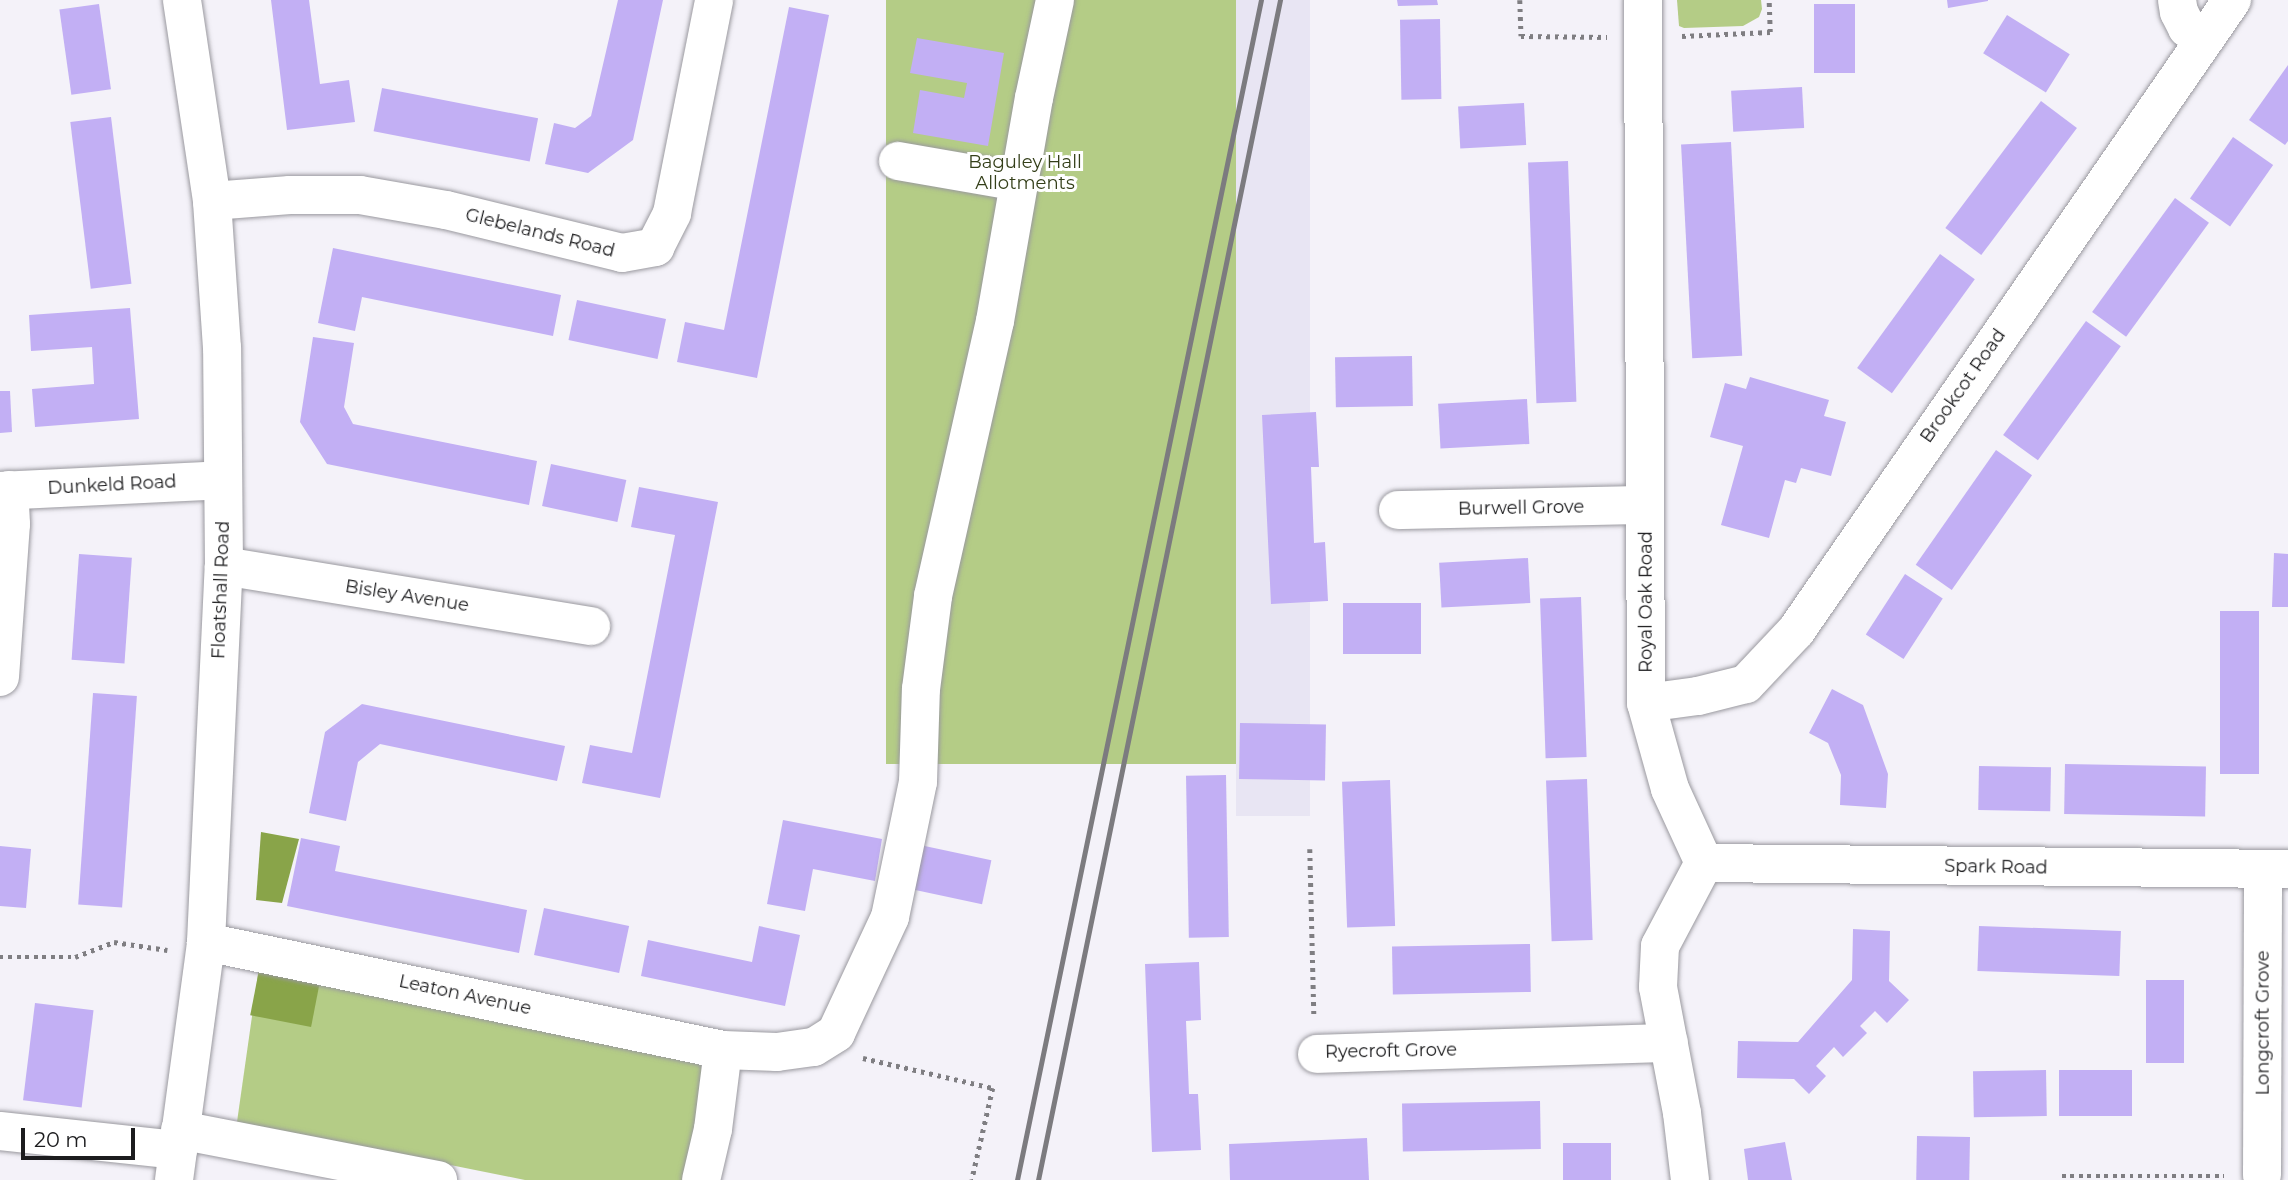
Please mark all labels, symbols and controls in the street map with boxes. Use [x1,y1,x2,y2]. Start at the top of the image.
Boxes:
park label: Baguley Hall Allotments [968,152,1082,194]
street label: Glebelands Road [463,204,617,262]
street label: Brookcot Road [1916,325,2010,447]
street label: Dunkeld Road [47,471,177,499]
street label: Burwell Grove [1458,496,1584,520]
street label: Floatshall Road [208,520,234,660]
street label: Royal Oak Road [1635,531,1657,673]
street label: Bisley Avenue [343,576,471,616]
street label: Spark Road [1944,855,2048,879]
street label: Longcroft Grove [2252,950,2274,1096]
street label: Leaton Avenue [397,970,533,1020]
street label: Ryecroft Grove [1325,1039,1457,1063]
scale bar [24,1114,138,1158]
text: 20 m [34,1127,88,1152]

